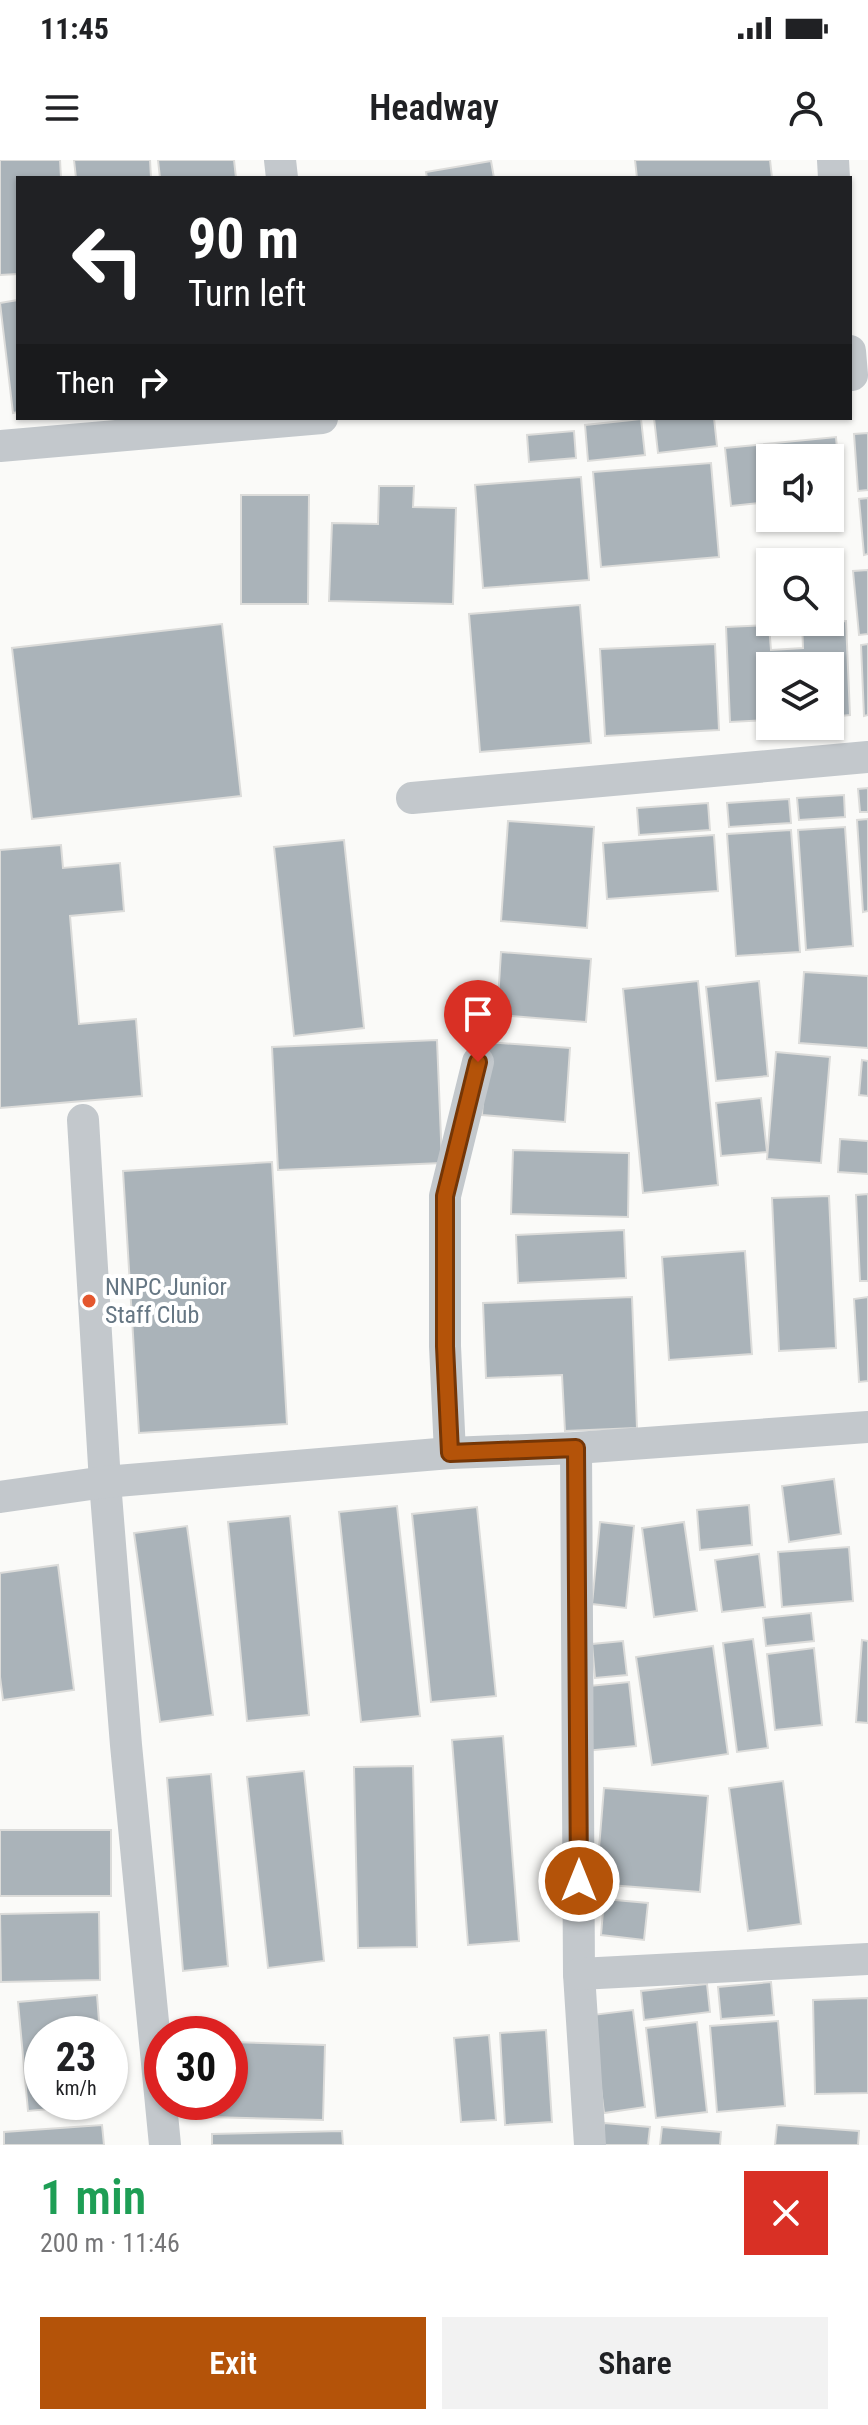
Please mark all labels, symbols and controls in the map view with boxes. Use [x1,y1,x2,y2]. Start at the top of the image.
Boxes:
text: 11:45 [40,11,109,46]
icon: menu [40,86,84,130]
icon: person [784,86,828,130]
text: Headway [369,87,499,129]
text: 90 m [188,206,299,272]
icon: left [56,208,160,312]
text: Turn left [188,273,306,315]
icon: right [131,360,175,404]
text: Then [56,365,115,400]
map controls [756,444,844,740]
button: sound [756,444,844,532]
button: search [756,548,844,636]
button: layers [756,652,844,740]
pin [444,980,512,1062]
icon: arrive [456,992,500,1036]
place label: NNPC Junior Staff Club [105,1273,227,1329]
marker: NNPC Junior Staff Club [80,1292,98,1310]
position arrow [537,1839,621,1923]
speed limit sign: 30 [144,2016,248,2120]
text: 23 [56,2034,96,2081]
text: km/h [55,2076,97,2100]
text: 1 min [40,2169,146,2226]
button: close [744,2171,828,2255]
text: 200 m · 11:46 [40,2228,180,2258]
button: Exit [40,2317,426,2409]
button: Share [442,2317,828,2409]

